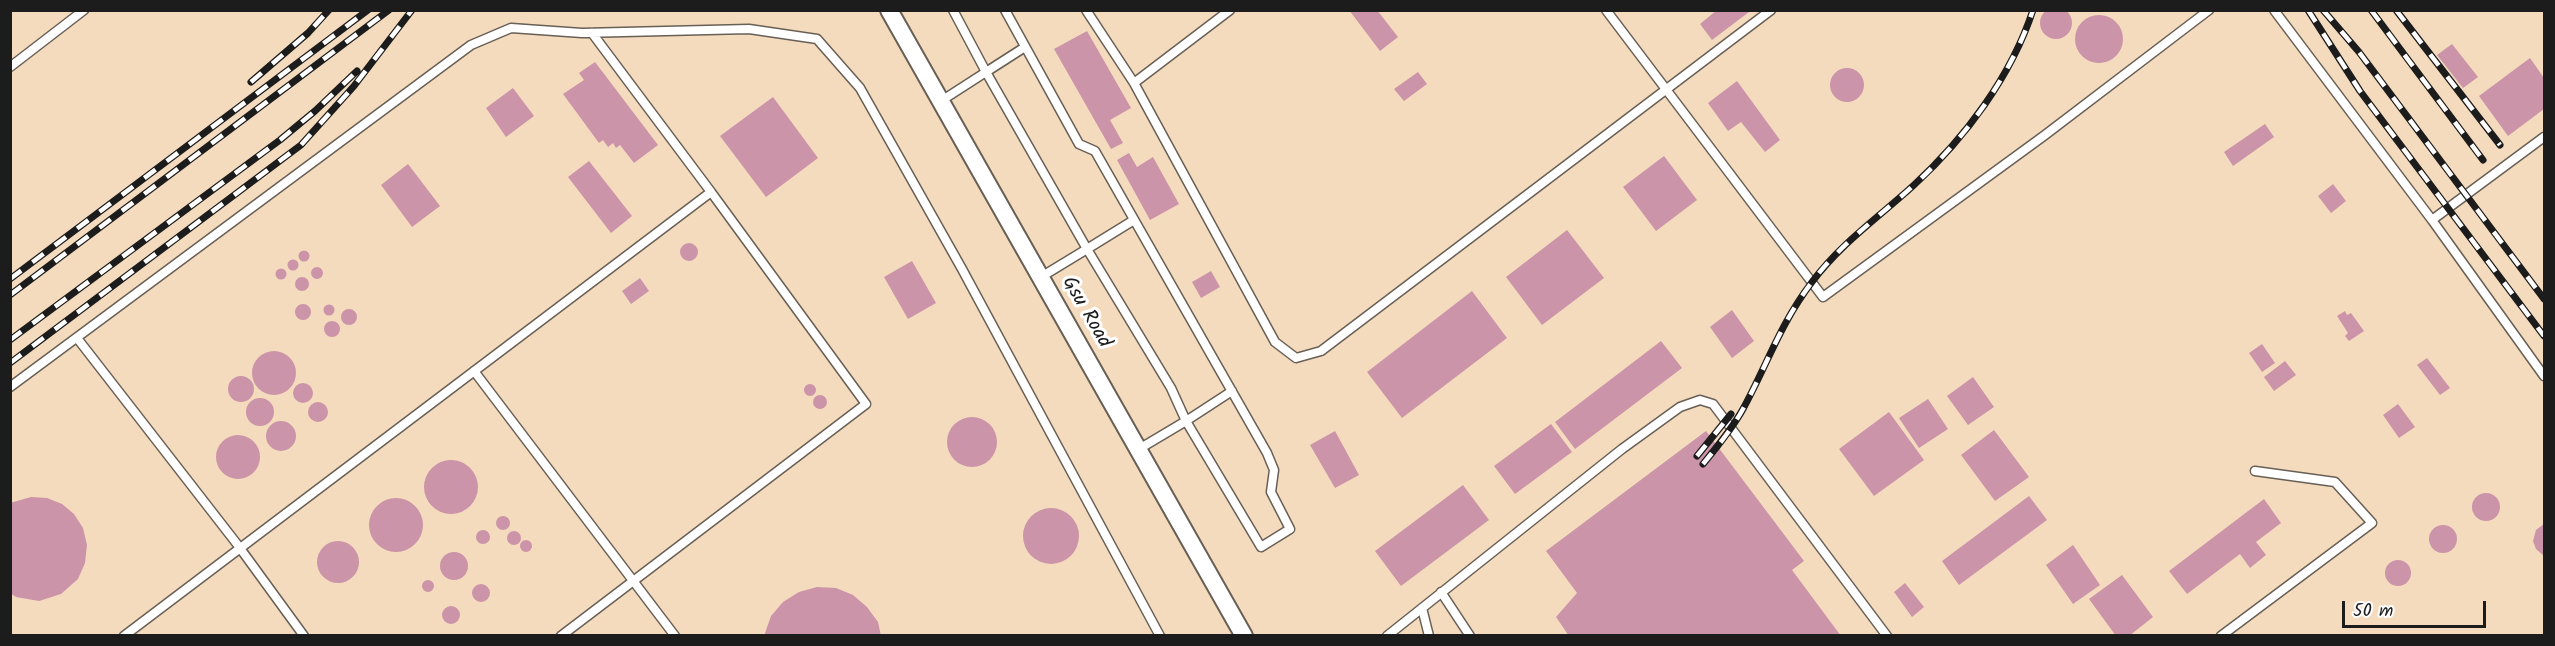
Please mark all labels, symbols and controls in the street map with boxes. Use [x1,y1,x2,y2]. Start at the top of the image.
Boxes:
street label: Gsu Road [1055,273,1115,353]
scale bar [2345,589,2489,627]
text: 50 m [2353,597,2393,626]

